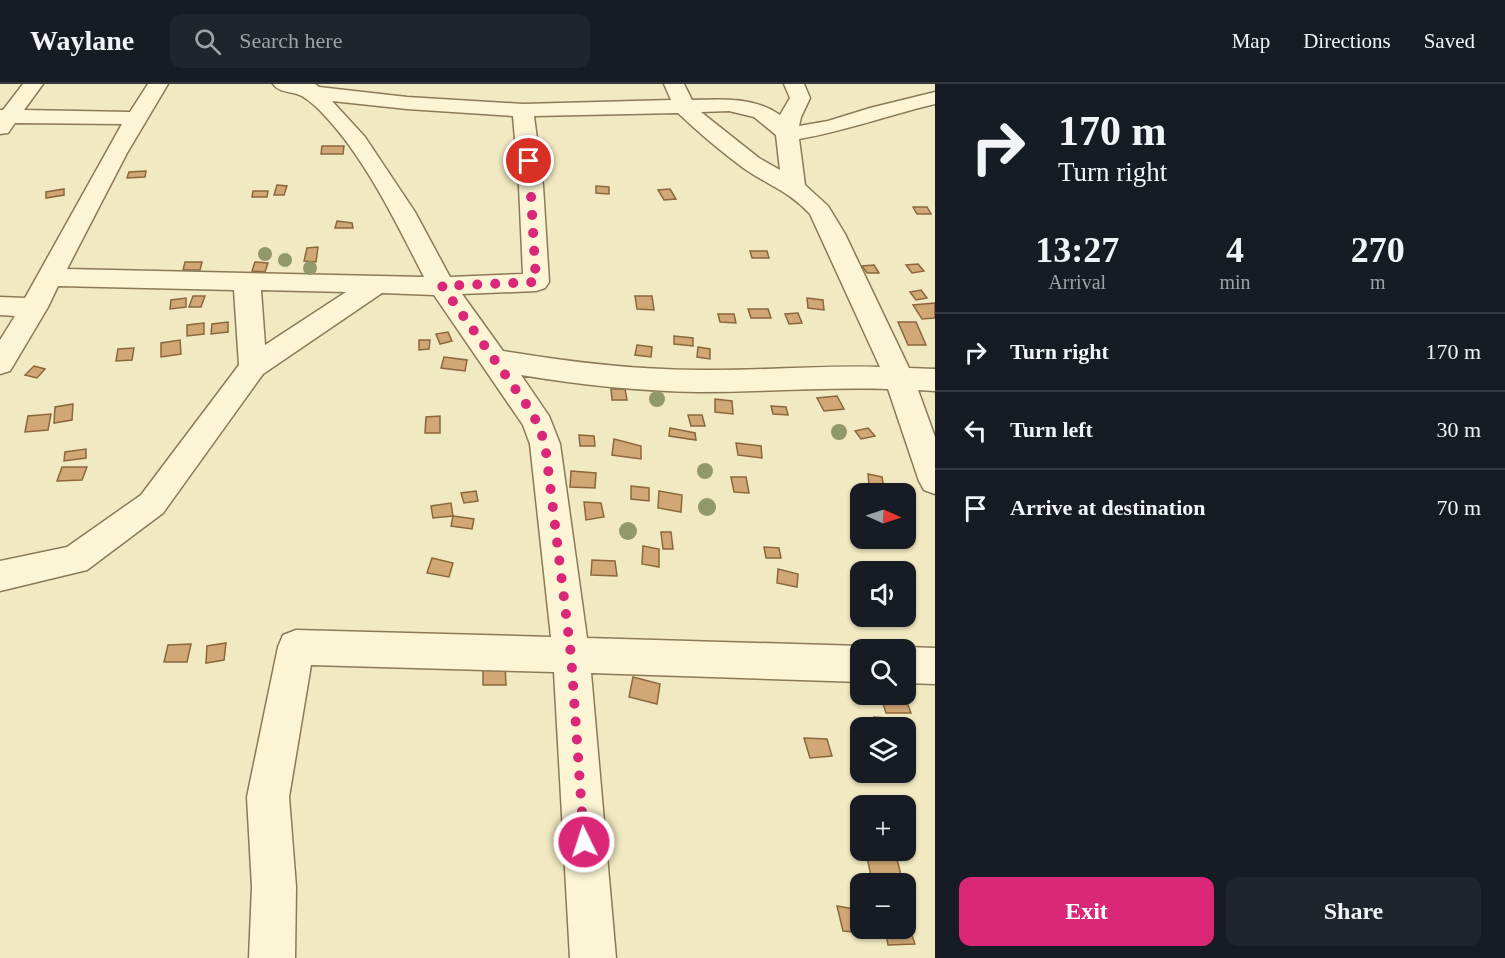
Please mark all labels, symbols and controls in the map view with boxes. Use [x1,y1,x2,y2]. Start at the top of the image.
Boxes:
search box [170,14,590,68]
text: Waylane [30,25,134,56]
icon: search [191,25,224,58]
text: Search here [239,28,342,53]
text: Map [1232,29,1270,53]
text: Directions [1303,29,1391,53]
text: Saved [1424,29,1475,53]
icon: right [959,108,1037,186]
text: 170 m [1058,108,1167,154]
pin [503,135,554,186]
icon: arrive [512,144,545,177]
text: Turn right [1058,157,1167,187]
text: 13:27 [1035,230,1119,270]
text: 4 [1226,230,1244,270]
text: 270 [1351,230,1405,270]
text: Arrival [1048,271,1106,293]
text: min [1219,271,1251,293]
text: m [1370,271,1386,293]
icon: right [959,336,992,369]
text: Turn right [1010,339,1109,364]
text: 170 m [1425,339,1481,364]
icon: left [959,414,992,447]
text: Turn left [1010,417,1093,442]
text: 30 m [1436,417,1481,442]
north arrow [850,483,916,549]
map controls [850,483,916,939]
icon: arrive [959,492,992,525]
text: Arrive at destination [1010,495,1206,520]
text: 70 m [1436,495,1481,520]
button: sound [850,561,916,627]
button: search [850,639,916,705]
button: layers [850,717,916,783]
button: + [850,795,916,861]
position arrow [552,810,616,874]
button: − [850,873,916,939]
button: Exit [959,877,1214,946]
button: Share [1226,877,1481,946]

